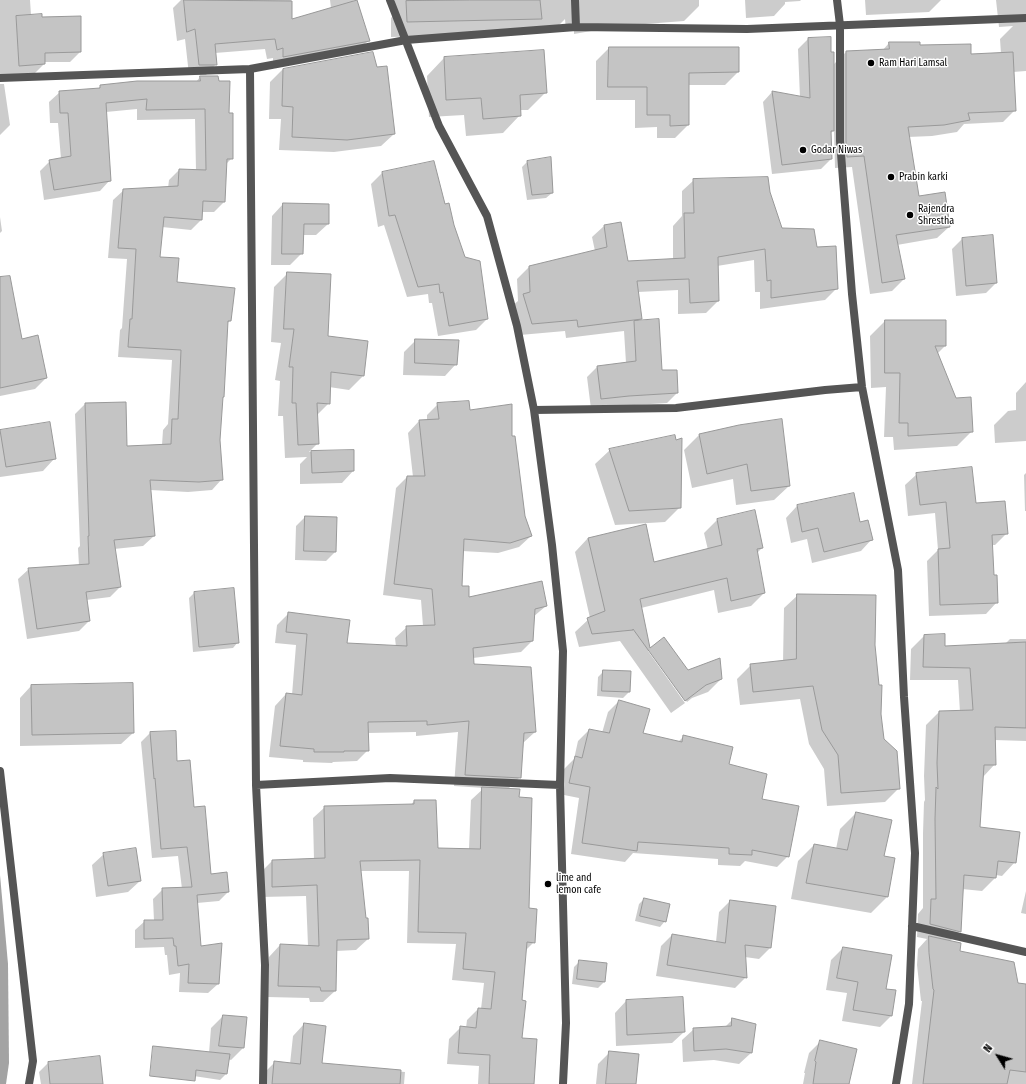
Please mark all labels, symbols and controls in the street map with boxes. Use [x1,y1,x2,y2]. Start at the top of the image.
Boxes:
place label: Ram Hari Lamsal [879,57,947,69]
marker: Ram Hari Lamsal [866,58,876,68]
place label: Godar Niwas [811,144,862,156]
marker: Godar Niwas [798,145,808,155]
place label: Prabin karki [899,171,948,183]
marker: Prabin karki [886,172,896,182]
place label: Rajendra Shrestha [918,203,954,226]
marker: Rajendra Shrestha [905,210,915,220]
place label: lime and lemon cafe [556,872,601,896]
marker: lime and lemon cafe [543,879,553,889]
north arrow [978,1036,1018,1076]
text: N [981,1042,995,1055]

